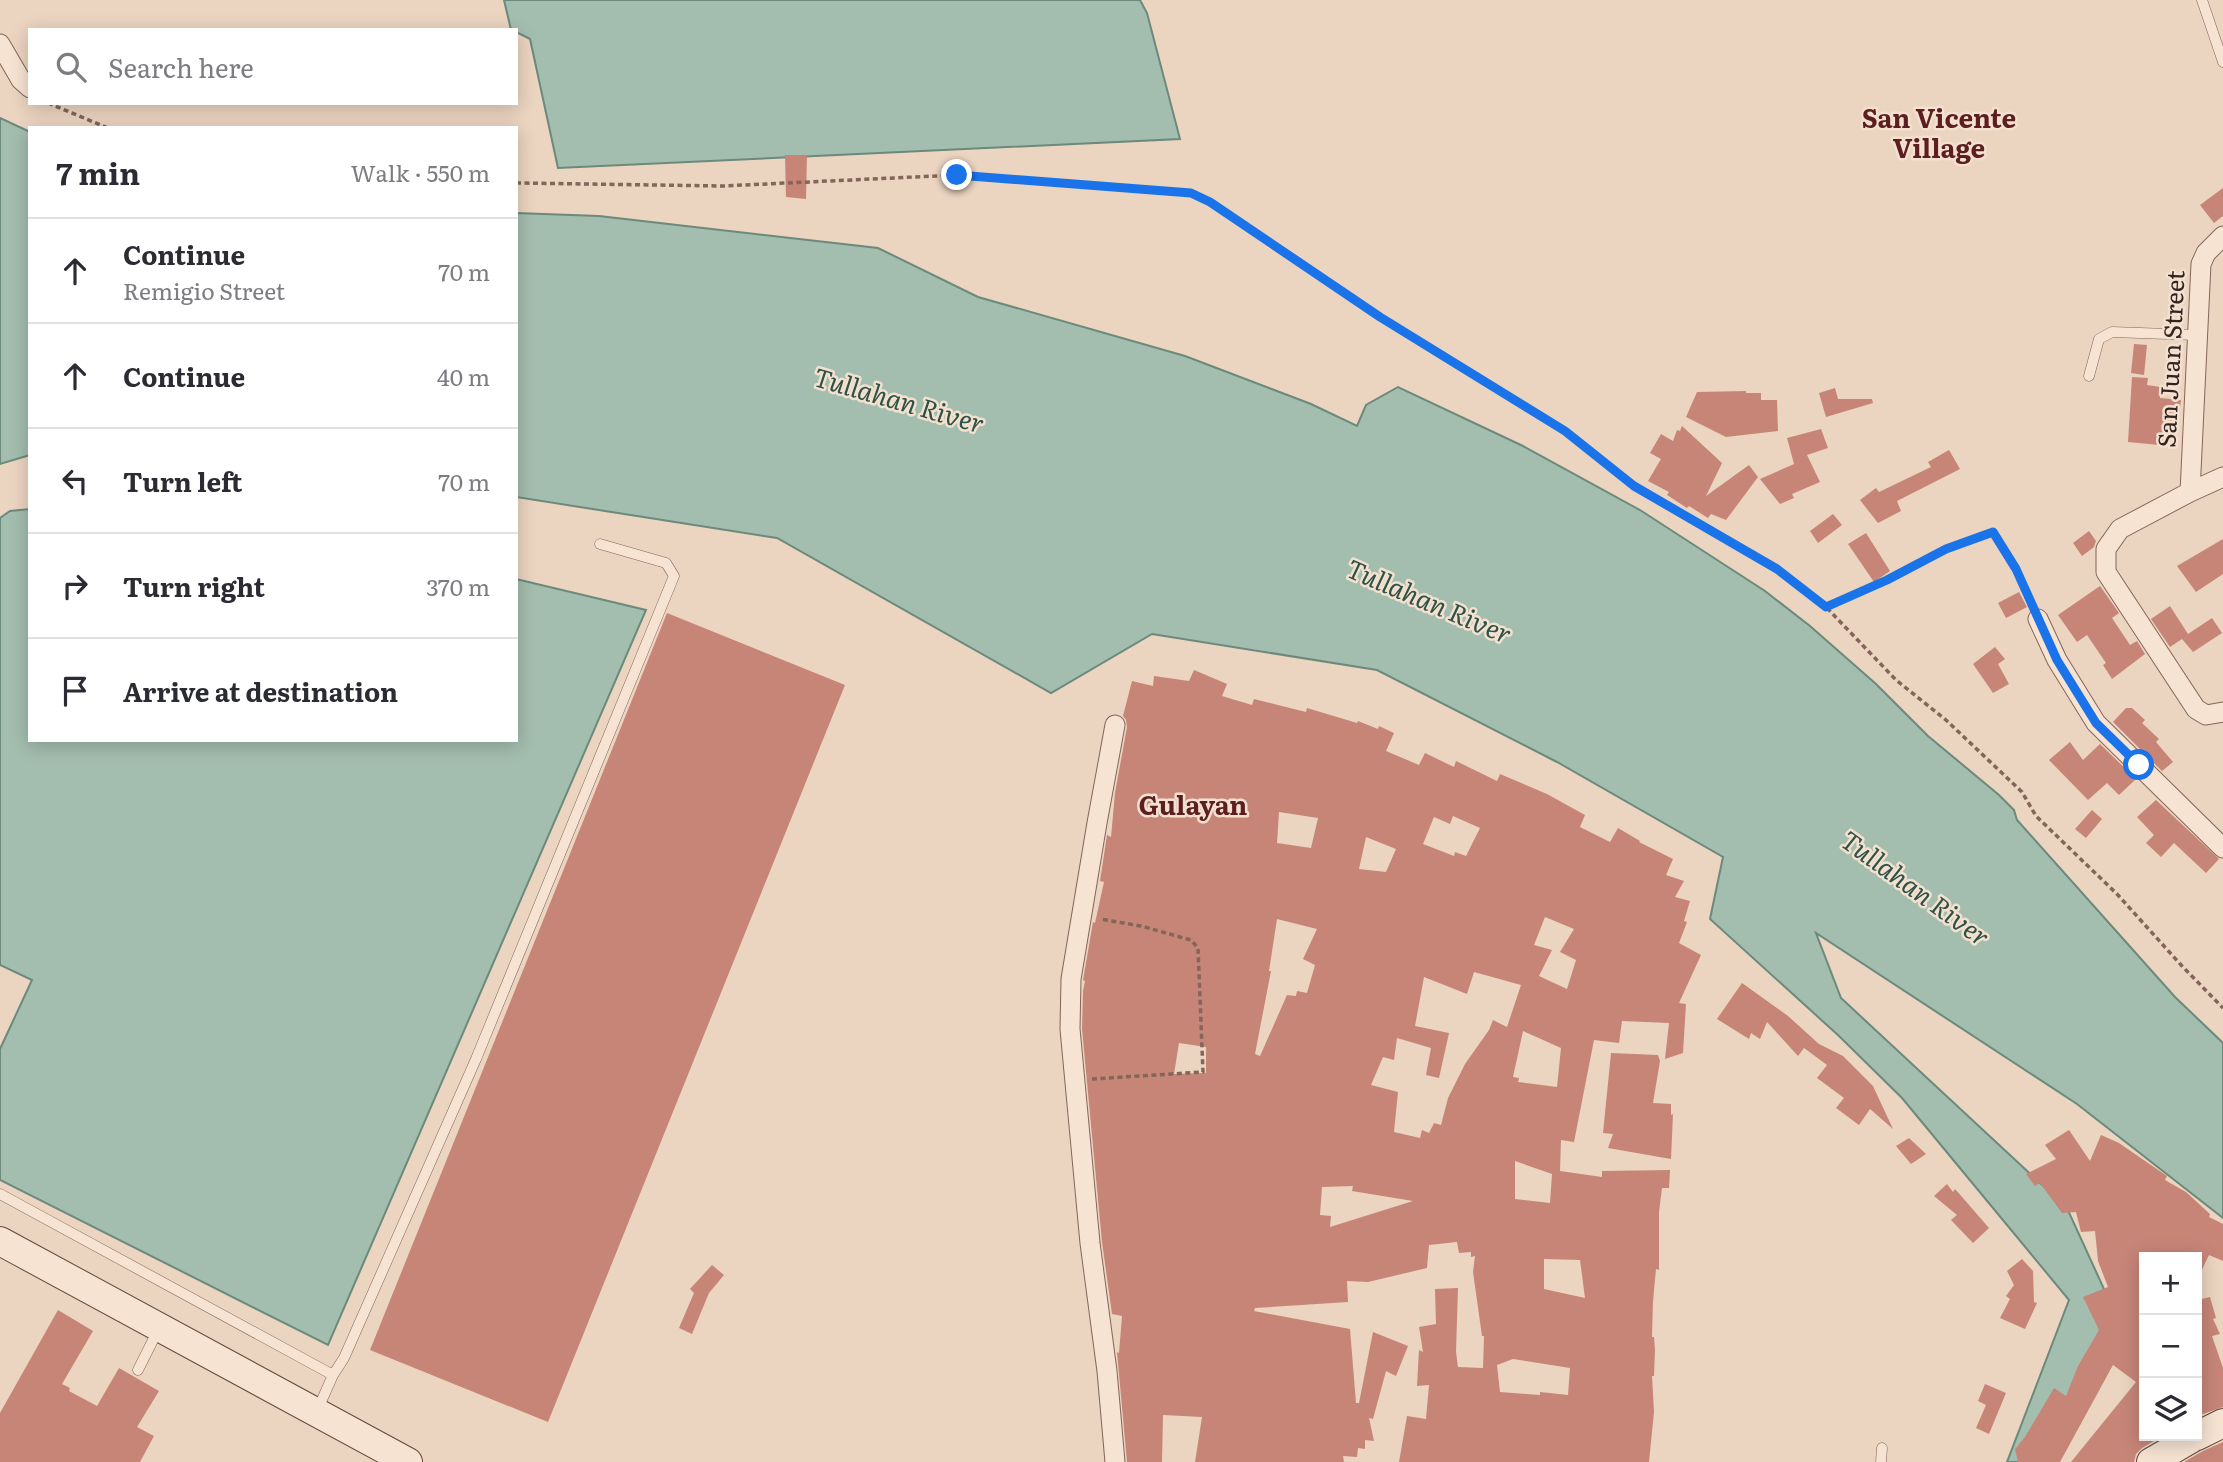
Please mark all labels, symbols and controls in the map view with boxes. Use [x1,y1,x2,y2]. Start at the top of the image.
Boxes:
search box [28,28,518,105]
text: Search here [108,47,254,86]
icon: search [52,48,90,86]
district label: San Vicente Village [1862,97,2016,166]
text: 7 min [56,150,140,194]
text: Walk · 550 m [351,155,490,189]
route end [941,159,972,190]
text: Continue [123,234,245,273]
icon: ahead [56,252,94,290]
text: 70 m [438,254,490,288]
street label: San Juan Street [2147,269,2192,448]
text: Remigio Street [123,273,285,307]
text: Continue [123,356,245,395]
water label: Tullahan River [810,356,989,442]
icon: ahead [56,357,94,395]
text: 40 m [437,359,490,393]
text: Turn left [123,461,242,500]
icon: left [56,462,94,500]
text: 70 m [438,464,490,498]
water label: Tullahan River [1342,547,1518,652]
text: Turn right [123,566,265,605]
icon: right [56,567,94,605]
text: 370 m [426,569,490,603]
text: Arrive at destination [123,671,398,710]
icon: arrive [56,672,94,710]
route start [2123,749,2154,780]
district label: Gulayan [1139,784,1247,823]
water label: Tullahan River [1834,820,1999,954]
map controls [2139,1252,2202,1441]
button: + [2139,1252,2202,1315]
button: − [2139,1315,2202,1378]
button: layers [2139,1378,2202,1441]

